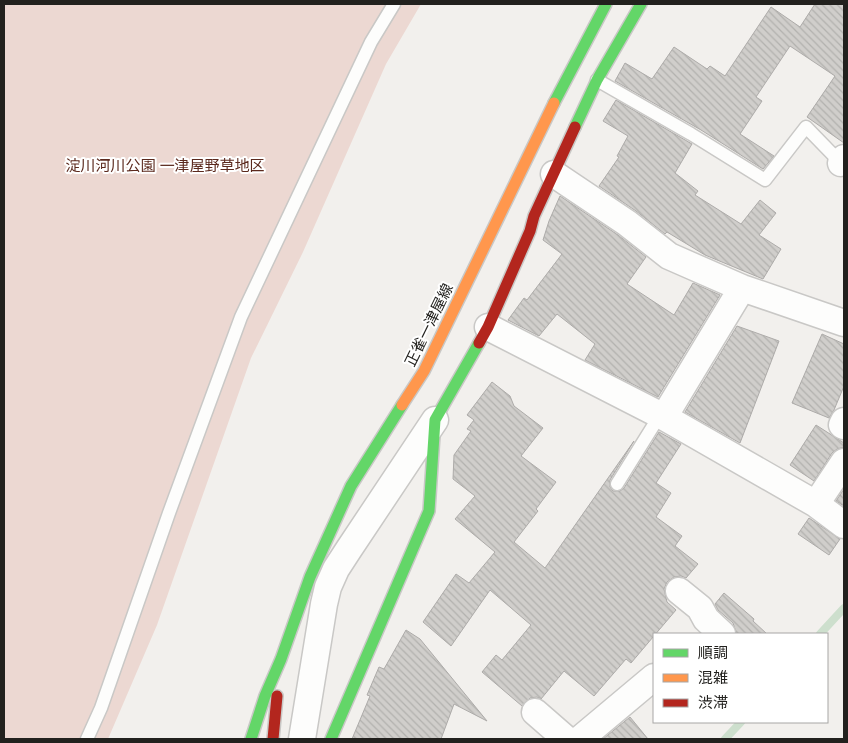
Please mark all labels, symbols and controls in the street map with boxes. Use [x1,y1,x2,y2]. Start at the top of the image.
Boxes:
park label: 淀川河川公園 一津屋野草地区 [66,157,264,175]
street label: 正雀一津屋線 [401,281,457,369]
legend [653,633,828,723]
text: 順調 [698,644,728,662]
text: 混雑 [698,669,728,687]
text: 渋滞 [698,694,728,712]

